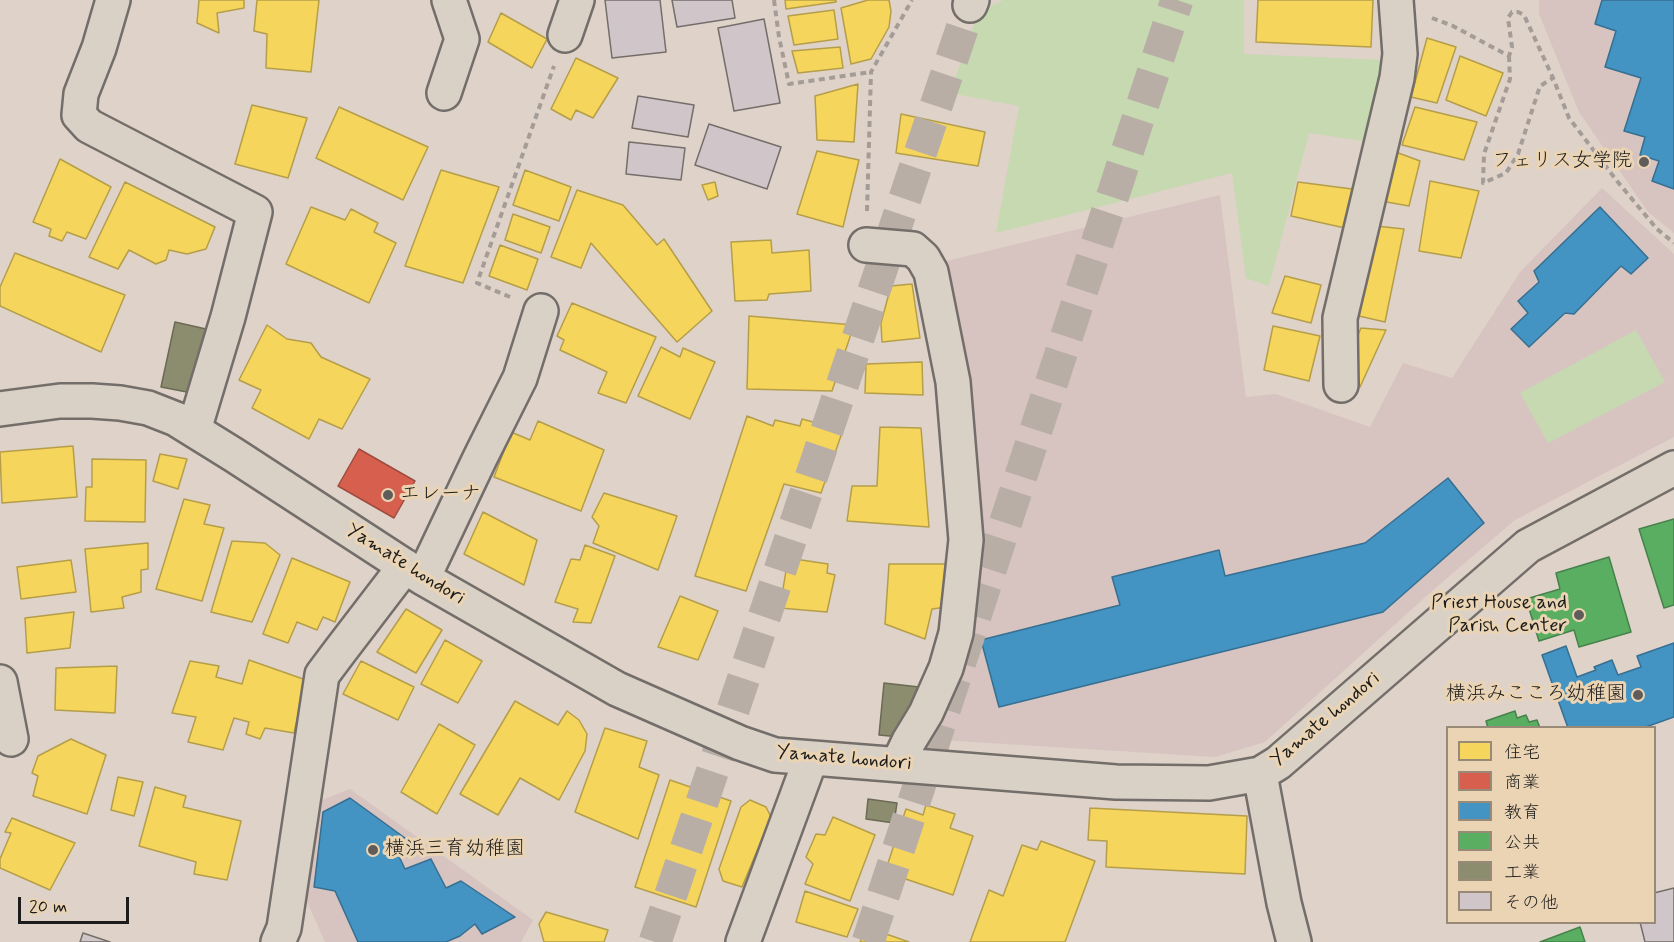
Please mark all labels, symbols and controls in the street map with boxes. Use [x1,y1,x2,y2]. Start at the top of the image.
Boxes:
place label: フェリス女学院 [1492,150,1632,174]
marker: フェリス女学院 [1637,155,1651,169]
place label: エレーナ [400,483,481,507]
marker: エレーナ [381,488,395,502]
street label: Yamate hondori [341,519,469,611]
place label: Priest House and Parish Center [1431,592,1567,639]
marker: Priest House and Parish Center [1572,608,1586,622]
street label: Yamate hondori [1266,667,1386,773]
place label: 横浜みこころ幼稚園 [1446,683,1626,707]
marker: 横浜みこころ幼稚園 [1631,688,1645,702]
legend [1446,726,1656,924]
street label: Yamate hondori [776,741,912,777]
text: 住宅 [1504,741,1540,765]
text: 商業 [1504,771,1540,795]
text: 教育 [1504,801,1540,825]
text: 公共 [1504,831,1540,855]
place label: 横浜三育幼稚園 [385,838,525,862]
marker: 横浜三育幼稚園 [366,843,380,857]
text: 工業 [1504,861,1540,885]
scale bar [21,885,132,923]
text: その他 [1504,891,1558,915]
text: 20 m [29,895,67,919]

